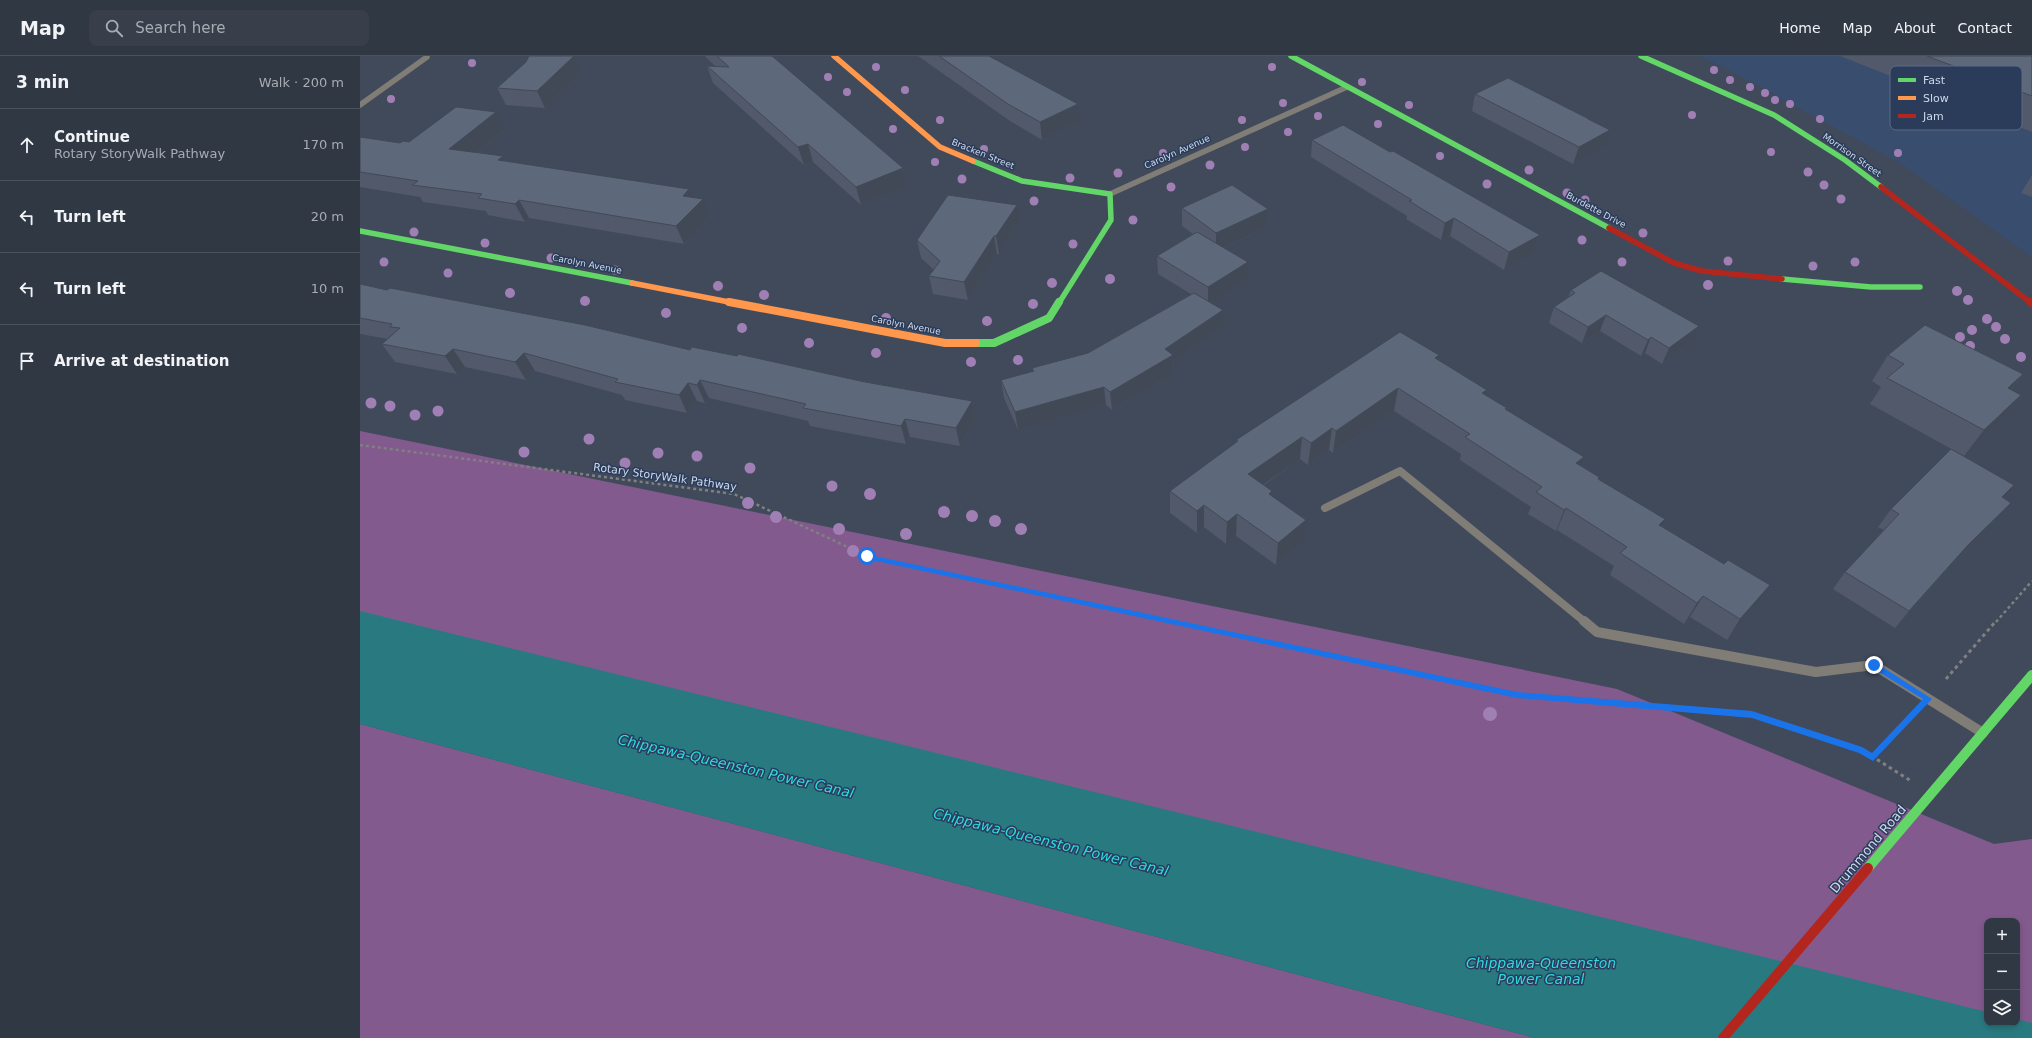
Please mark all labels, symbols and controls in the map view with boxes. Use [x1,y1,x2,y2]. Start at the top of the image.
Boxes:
search box [89,10,369,46]
text: Map [20,17,65,39]
icon: search [103,17,125,39]
text: Search here [135,19,225,37]
text: Home [1779,20,1821,36]
text: Map [1843,20,1872,36]
text: About [1894,20,1936,36]
text: Contact [1958,20,2012,36]
legend [1890,66,2022,130]
text: 3 min [16,72,69,92]
text: Fast [1923,74,1946,87]
text: Walk · 200 m [259,75,344,90]
text: Slow [1923,92,1949,105]
text: Jam [1922,110,1944,123]
text: Continue [54,128,130,146]
street label: Morrison Street [1821,131,1884,179]
street label: Carolyn Avenue [1143,133,1212,171]
icon: ahead [16,134,38,156]
text: 170 m [302,137,344,152]
street label: Bracken Street [950,137,1016,171]
text: Rotary StoryWalk Pathway [54,146,225,161]
street label: Burdette Drive [1564,190,1628,230]
icon: left [16,206,38,228]
text: Turn left [54,208,126,226]
text: 20 m [311,209,344,224]
street label: Carolyn Avenue [551,252,623,276]
icon: left [16,278,38,300]
text: Turn left [54,280,126,298]
text: 10 m [311,281,344,296]
street label: Carolyn Avenue [870,313,942,337]
icon: arrive [16,350,38,372]
text: Arrive at destination [54,352,229,370]
street label: Rotary StoryWalk Pathway [592,460,738,494]
route start [858,547,876,565]
route end [1865,656,1883,674]
water label: Chippawa-Queenston Power Canal [616,731,856,801]
street label: Drummond Road [1827,802,1909,896]
water label: Chippawa-Queenston Power Canal [932,805,1170,879]
map controls [1984,918,2020,1026]
button: + [1984,918,2020,954]
button: − [1984,954,2020,990]
water label: Chippawa-Queenston Power Canal [1466,955,1616,987]
button: layers [1984,990,2020,1026]

